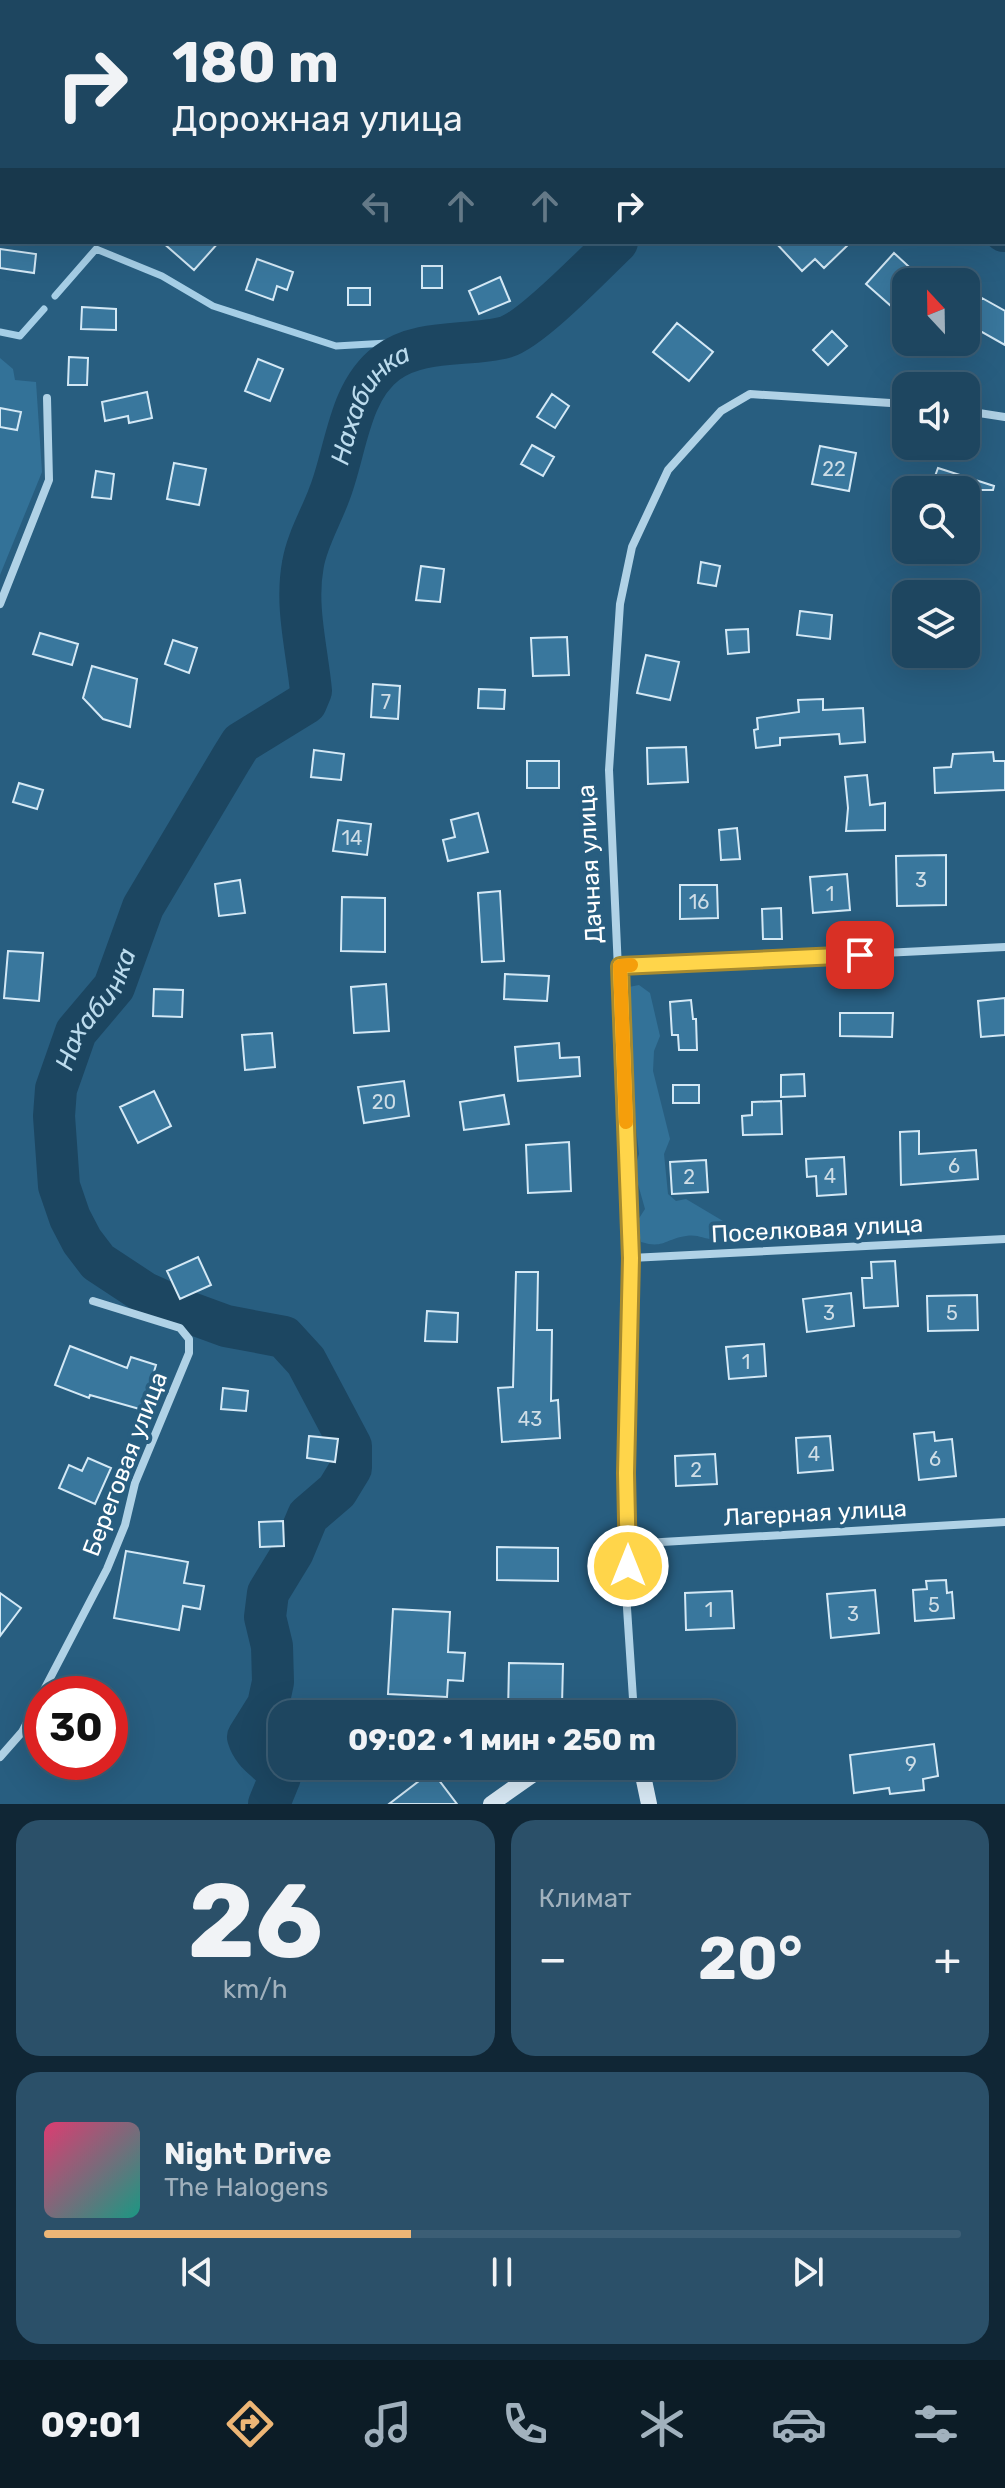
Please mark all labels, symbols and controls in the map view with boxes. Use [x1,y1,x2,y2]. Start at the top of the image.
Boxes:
text: 180 m [172,30,339,96]
icon: right [40,32,144,136]
text: Дорожная улица [172,97,463,140]
icon: left [355,184,399,228]
icon: ahead [439,184,483,228]
icon: ahead [523,184,567,228]
icon: right [607,184,651,228]
north arrow [892,268,980,356]
map controls [892,268,980,668]
water label: Нахабинка [324,338,415,468]
button: sound [892,372,980,460]
house number: 22 [822,457,846,481]
button: search [892,476,980,564]
button: layers [892,580,980,668]
house number: 7 [381,690,391,714]
street label: Дачная улица [572,784,608,944]
house number: 14 [342,826,362,850]
house number: 3 [915,868,927,892]
house number: 1 [826,882,834,906]
house number: 16 [689,890,709,914]
pin [826,921,894,989]
icon: arrive [838,933,882,977]
water label: Нахабинка [49,944,143,1074]
house number: 20 [372,1090,396,1114]
house number: 6 [948,1154,960,1178]
house number: 4 [824,1164,836,1188]
house number: 2 [683,1165,695,1189]
street label: Поселковая улица [710,1209,924,1249]
house number: 3 [823,1301,835,1325]
house number: 5 [946,1301,958,1325]
house number: 1 [742,1350,750,1374]
street label: Береговая улица [77,1368,173,1560]
house number: 43 [518,1407,542,1431]
house number: 4 [808,1442,820,1466]
house number: 6 [929,1447,941,1471]
house number: 2 [690,1458,702,1482]
street label: Лагерная улица [722,1494,908,1532]
position arrow [586,1524,670,1608]
house number: 5 [928,1593,940,1617]
house number: 1 [705,1598,713,1622]
house number: 3 [847,1602,859,1626]
speed limit sign: 30 [24,1676,128,1780]
text: 09:02 · 1 мин · 250 m [348,1722,656,1758]
house number: 9 [905,1752,917,1776]
text: 26 [188,1860,323,1983]
text: Климат [539,1883,631,1914]
text: 20° [698,1923,803,1994]
text: − [539,1933,567,1985]
text: + [934,1933,961,1985]
text: km/h [223,1974,288,2005]
text: Night Drive [164,2136,332,2172]
text: The Halogens [164,2172,329,2203]
icon: previous [175,2250,219,2294]
icon: pause [480,2250,524,2294]
icon: next [786,2250,830,2294]
icon: directions [222,2396,278,2452]
icon: music [360,2396,416,2452]
icon: phone [497,2396,553,2452]
icon: climate [634,2396,690,2452]
icon: car [771,2396,827,2452]
icon: filters [908,2396,964,2452]
text: 09:01 [41,2403,141,2446]

